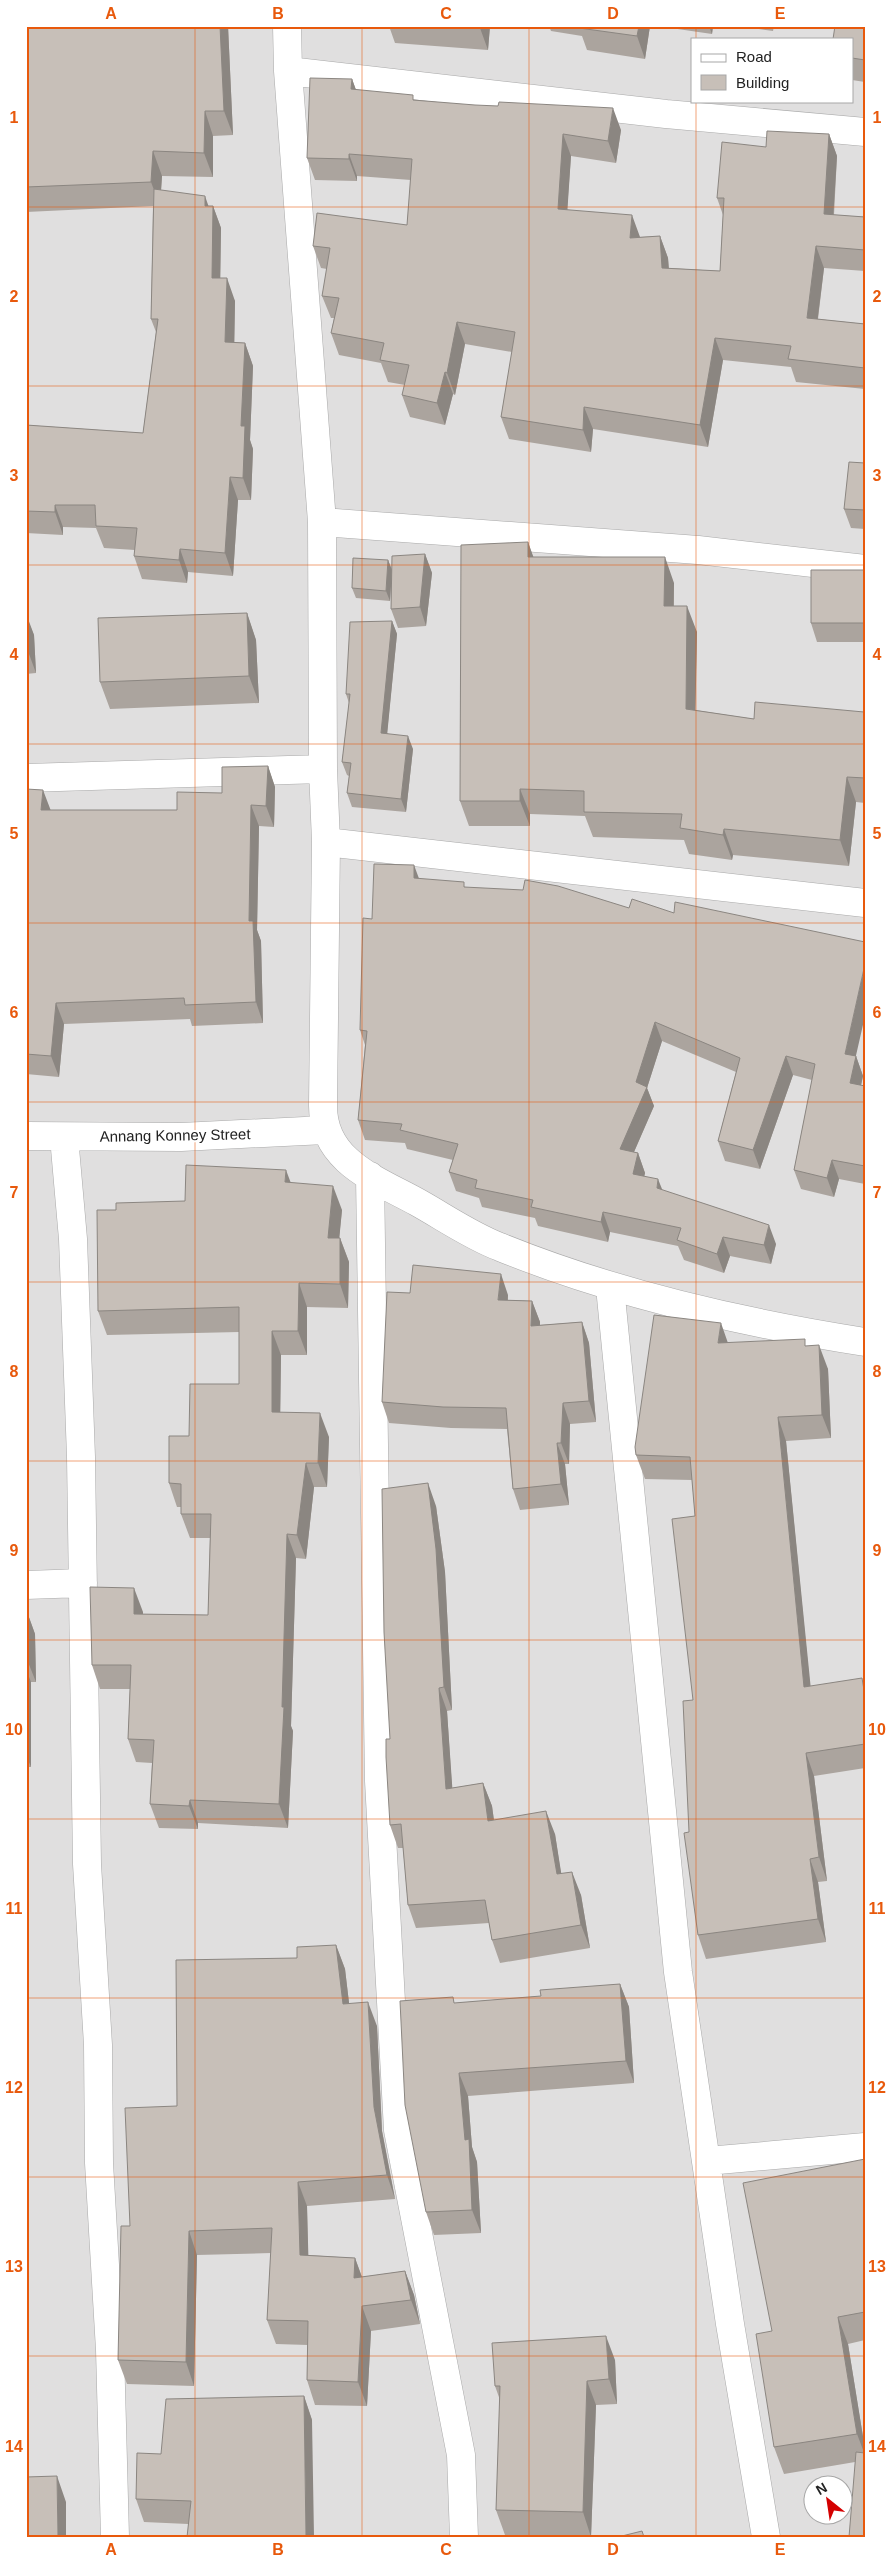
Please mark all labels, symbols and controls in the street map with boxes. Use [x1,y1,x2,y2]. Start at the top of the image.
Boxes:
text: A [105,5,117,22]
text: B [272,5,284,22]
text: C [440,5,452,22]
text: D [607,5,619,22]
text: E [775,5,786,22]
legend [691,38,854,102]
text: Road [736,48,772,65]
text: Building [736,74,789,91]
text: 1 [10,109,19,126]
text: 1 [873,109,882,126]
text: 2 [10,288,19,305]
text: 2 [873,288,882,305]
text: 3 [10,467,19,484]
text: 3 [873,467,882,484]
text: 4 [10,646,19,663]
text: 4 [873,646,882,663]
text: 5 [10,825,19,842]
text: 5 [873,825,882,842]
text: 6 [10,1004,19,1021]
text: 6 [873,1004,882,1021]
street label: Annang Konney Street [99,1125,251,1145]
text: 7 [10,1184,19,1201]
text: 7 [873,1184,882,1201]
text: 8 [10,1363,19,1380]
text: 8 [873,1363,882,1380]
text: 9 [10,1542,19,1559]
text: 9 [873,1542,882,1559]
text: 10 [5,1721,23,1738]
text: 10 [868,1721,886,1738]
text: 11 [6,1900,23,1917]
text: 11 [869,1900,886,1917]
text: 12 [5,2079,23,2096]
text: 12 [868,2079,886,2096]
text: 13 [5,2258,23,2275]
text: 13 [868,2258,886,2275]
text: 14 [5,2438,23,2455]
text: 14 [868,2438,886,2455]
north arrow [804,2476,854,2526]
text: N [813,2479,830,2498]
text: A [105,2541,117,2558]
text: B [272,2541,284,2558]
text: C [440,2541,452,2558]
text: D [607,2541,619,2558]
text: E [775,2541,786,2558]

